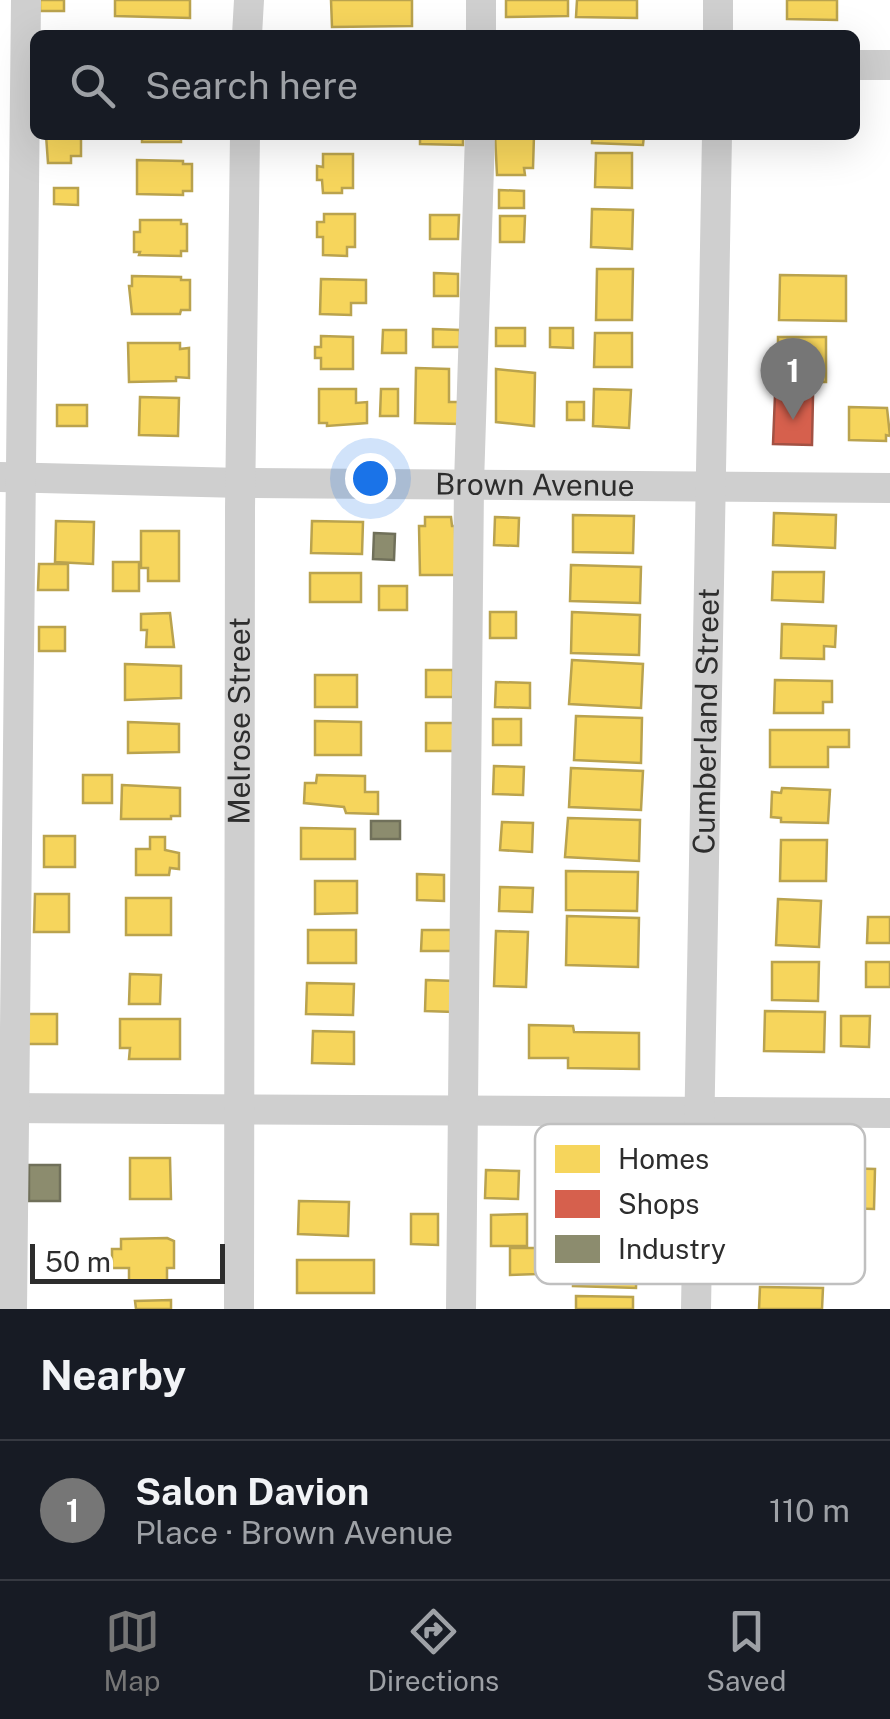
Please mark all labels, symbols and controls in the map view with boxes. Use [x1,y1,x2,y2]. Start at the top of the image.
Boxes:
search box [30,30,860,140]
icon: search [65,58,120,113]
text: Search here [145,63,358,108]
pin: 1 [760,338,826,420]
your location [345,453,396,504]
street label: Brown Avenue [435,465,635,503]
street label: Cumberland Street [685,587,726,855]
street label: Melrose Street [221,617,257,825]
legend [535,1124,865,1284]
text: Homes [618,1142,709,1175]
text: Shops [618,1187,700,1220]
text: Industry [618,1232,726,1265]
scale bar [30,1239,225,1284]
text: 50 m [45,1245,111,1278]
text: Nearby [40,1350,186,1399]
text: Salon Davion [135,1469,369,1514]
text: 1 [66,1492,79,1529]
text: 110 m [769,1492,850,1529]
text: Place · Brown Avenue [135,1514,453,1551]
tab: Map [104,1604,160,1697]
tab: Directions [368,1604,499,1697]
tab: Saved [706,1604,786,1697]

